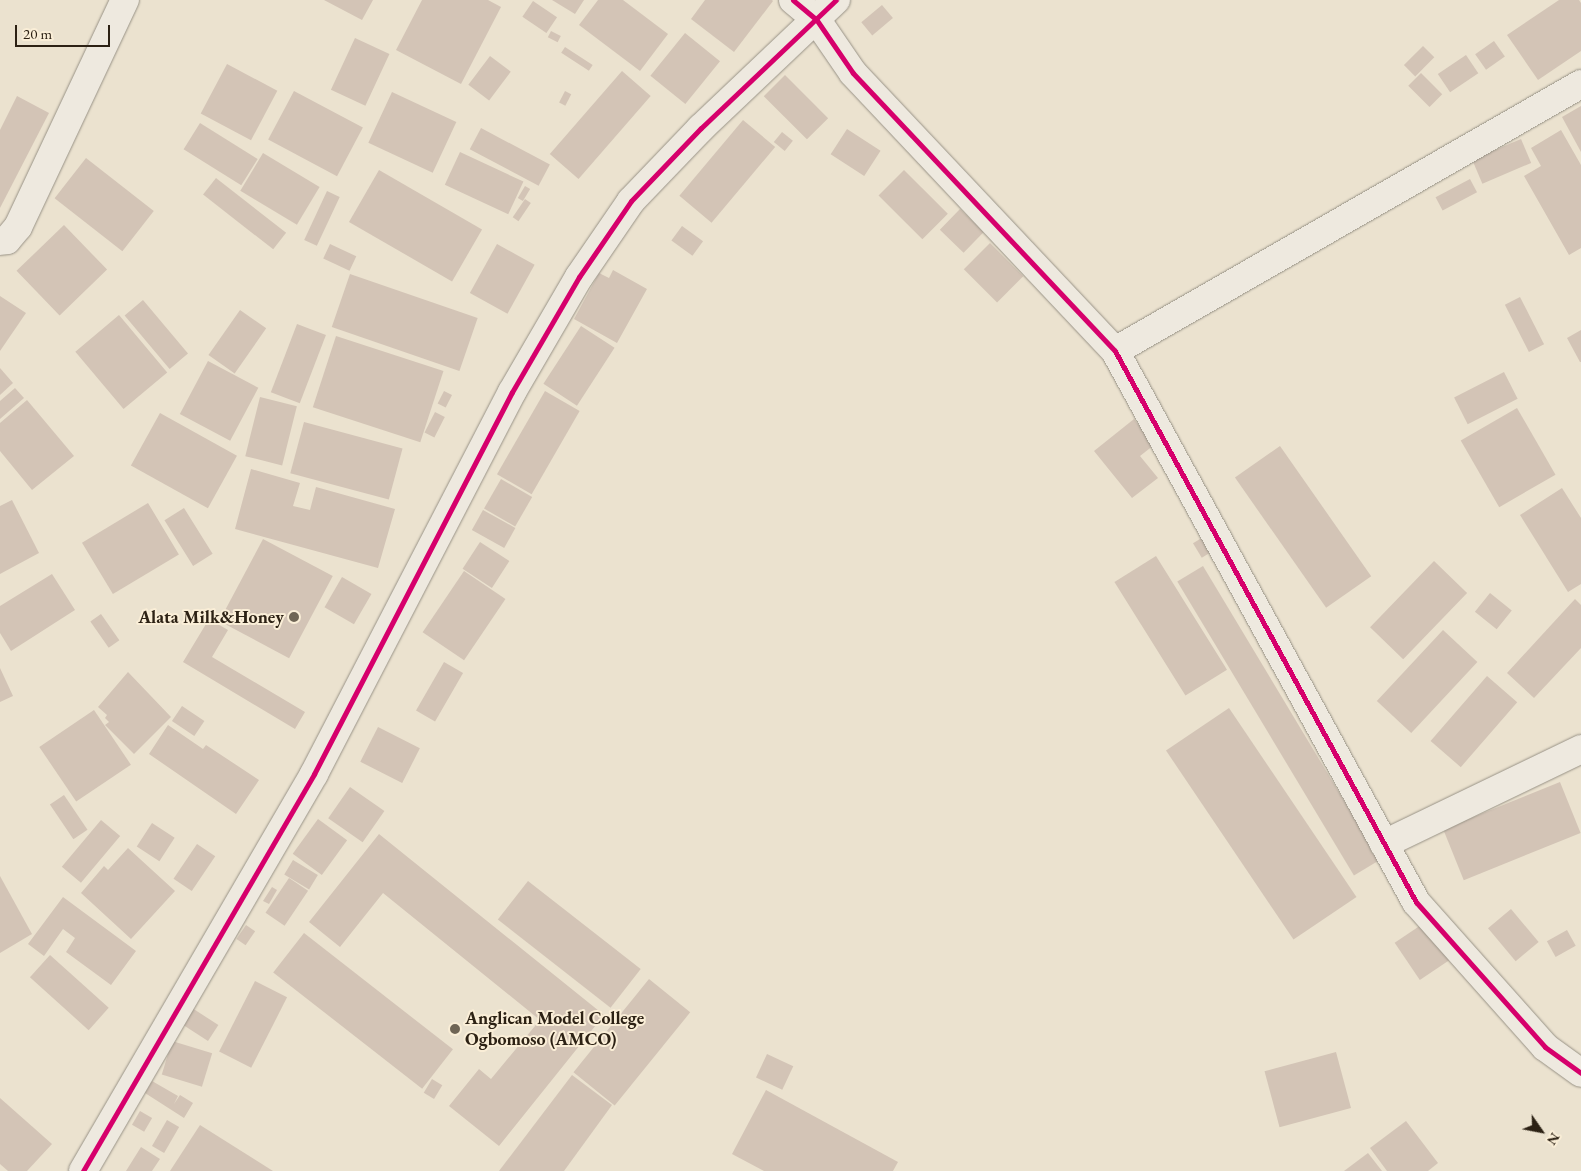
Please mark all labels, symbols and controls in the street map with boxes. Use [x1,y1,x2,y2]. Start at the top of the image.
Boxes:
scale bar [18,15,112,47]
text: 20 m [23,24,52,43]
place label: Alata Milk&Honey [138,606,284,628]
marker: Alata Milk&Honey [288,611,300,623]
place label: Anglican Model College Ogbomoso (AMCO) [465,1008,644,1050]
marker: Anglican Model College Ogbomoso (AMCO) [449,1023,461,1035]
north arrow [1516,1106,1566,1156]
text: N [1543,1130,1564,1149]

